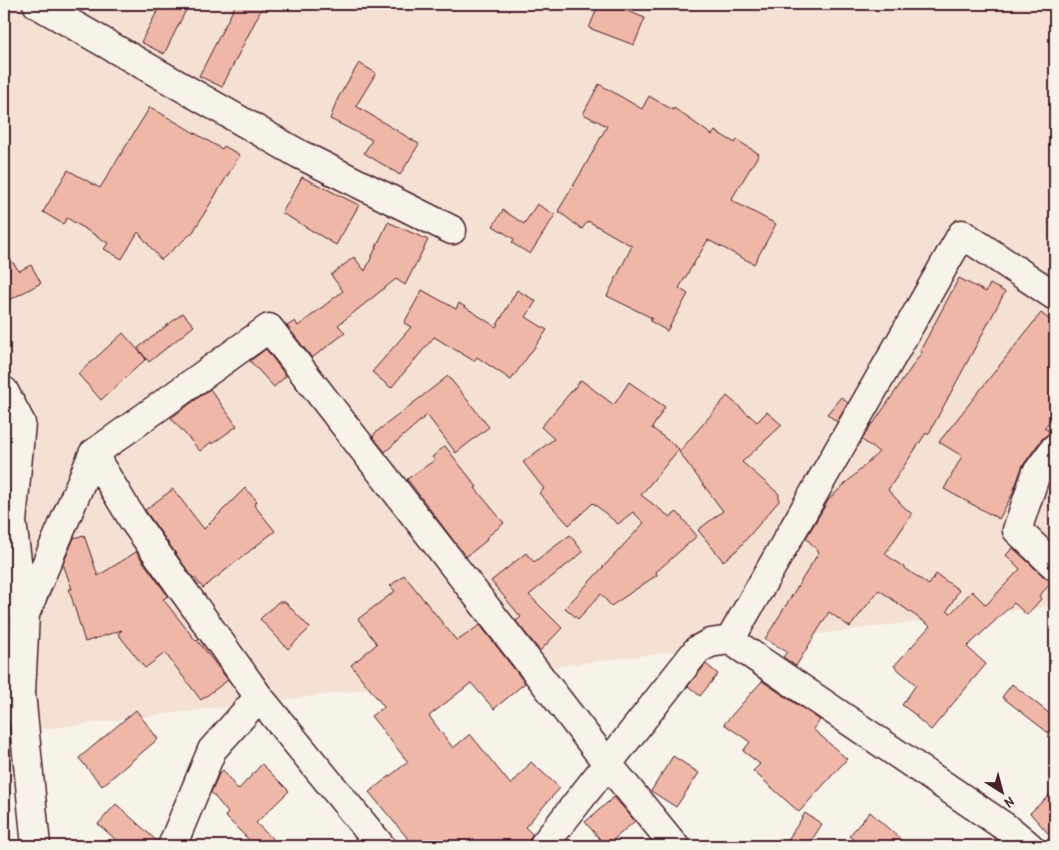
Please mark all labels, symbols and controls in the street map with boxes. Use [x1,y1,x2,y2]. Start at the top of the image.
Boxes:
north arrow [976,768,1026,818]
text: N [1001,793,1019,813]

